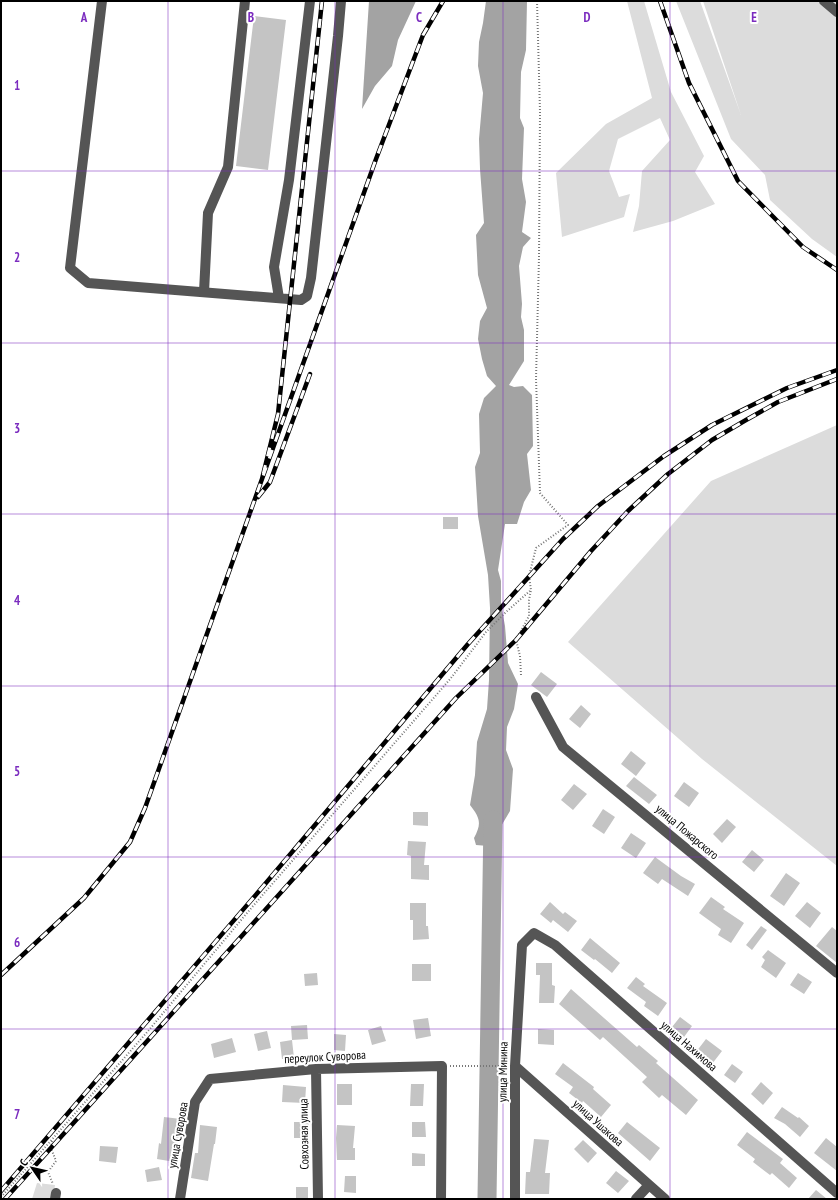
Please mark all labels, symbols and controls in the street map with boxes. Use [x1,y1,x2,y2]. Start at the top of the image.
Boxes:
text: A [80,9,88,26]
text: B [248,9,254,26]
text: C [416,9,422,26]
text: D [584,9,591,26]
text: E [751,9,757,26]
text: 1 [14,77,20,94]
text: 2 [14,249,20,266]
text: 3 [14,420,20,437]
text: 4 [14,592,21,609]
text: 5 [14,763,20,780]
street label: улица Пожарского [653,801,722,862]
text: 6 [14,934,20,951]
street label: улица Нахимова [658,1017,721,1074]
street label: улица Минина [494,1041,511,1102]
street label: переулок Суворова [284,1047,366,1066]
street label: улица Ушакова [570,1096,627,1149]
street label: Совхозная улица [295,1098,312,1170]
street label: улица Суворова [164,1100,191,1169]
text: 7 [14,1106,20,1123]
north arrow [12,1148,52,1188]
text: С [16,1156,31,1168]

